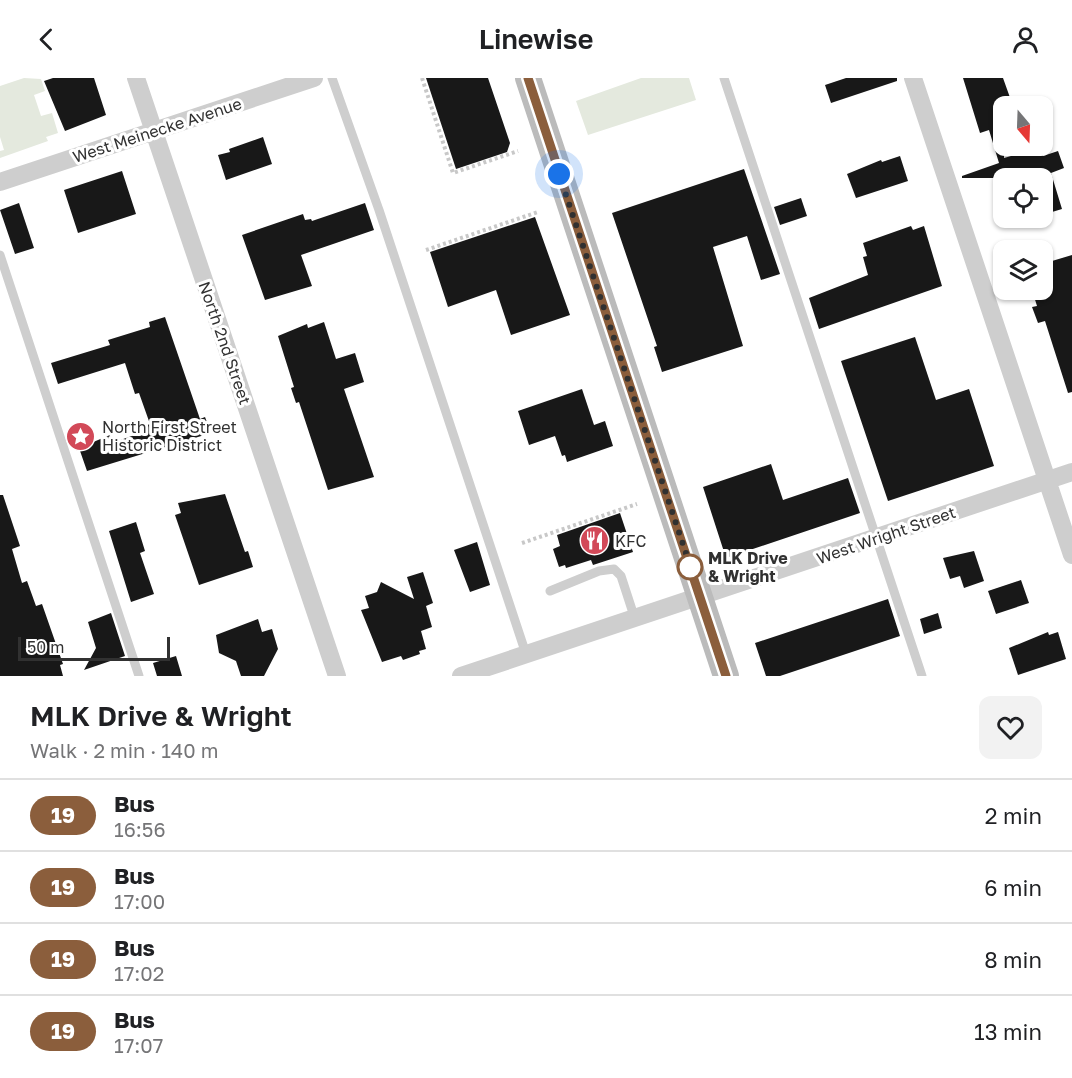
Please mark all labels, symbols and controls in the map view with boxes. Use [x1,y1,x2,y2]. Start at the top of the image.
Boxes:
icon: back [30,23,63,56]
text: Linewise [479,23,593,55]
icon: person [1009,23,1042,56]
street label: West Meinecke Avenue [70,93,244,167]
north arrow [993,96,1053,156]
map controls [993,96,1053,300]
your location [544,159,574,189]
button: locate [993,168,1053,228]
button: layers [993,240,1053,300]
street label: North 2nd Street [195,279,255,407]
place label: North First Street Historic District [102,417,237,455]
place icon: North First Street Historic District [65,420,97,452]
street label: West Wright Street [814,502,958,568]
restaurant icon: KFC [578,525,610,557]
place label: KFC [615,531,646,551]
place label: MLK Drive & Wright [708,548,788,586]
marker: MLK Drive & Wright [677,554,703,580]
scale bar [18,634,170,662]
text: 50 m [27,637,64,657]
button: heart [979,696,1042,759]
text: MLK Drive & Wright [30,699,292,732]
text: Walk · 2 min · 140 m [30,738,218,762]
text: Bus [114,790,155,817]
text: 19 [51,802,75,828]
text: 2 min [985,802,1042,829]
text: 16:56 [114,817,166,841]
text: Bus [114,862,155,889]
text: 19 [51,874,75,900]
text: 6 min [984,874,1042,901]
text: 17:00 [114,889,165,913]
text: Bus [114,934,155,961]
text: 19 [51,946,75,972]
text: 8 min [984,946,1042,973]
text: 17:02 [114,961,164,985]
text: Bus [114,1006,155,1033]
text: 19 [51,1018,75,1044]
text: 13 min [974,1018,1042,1045]
text: 17:07 [114,1033,163,1057]

